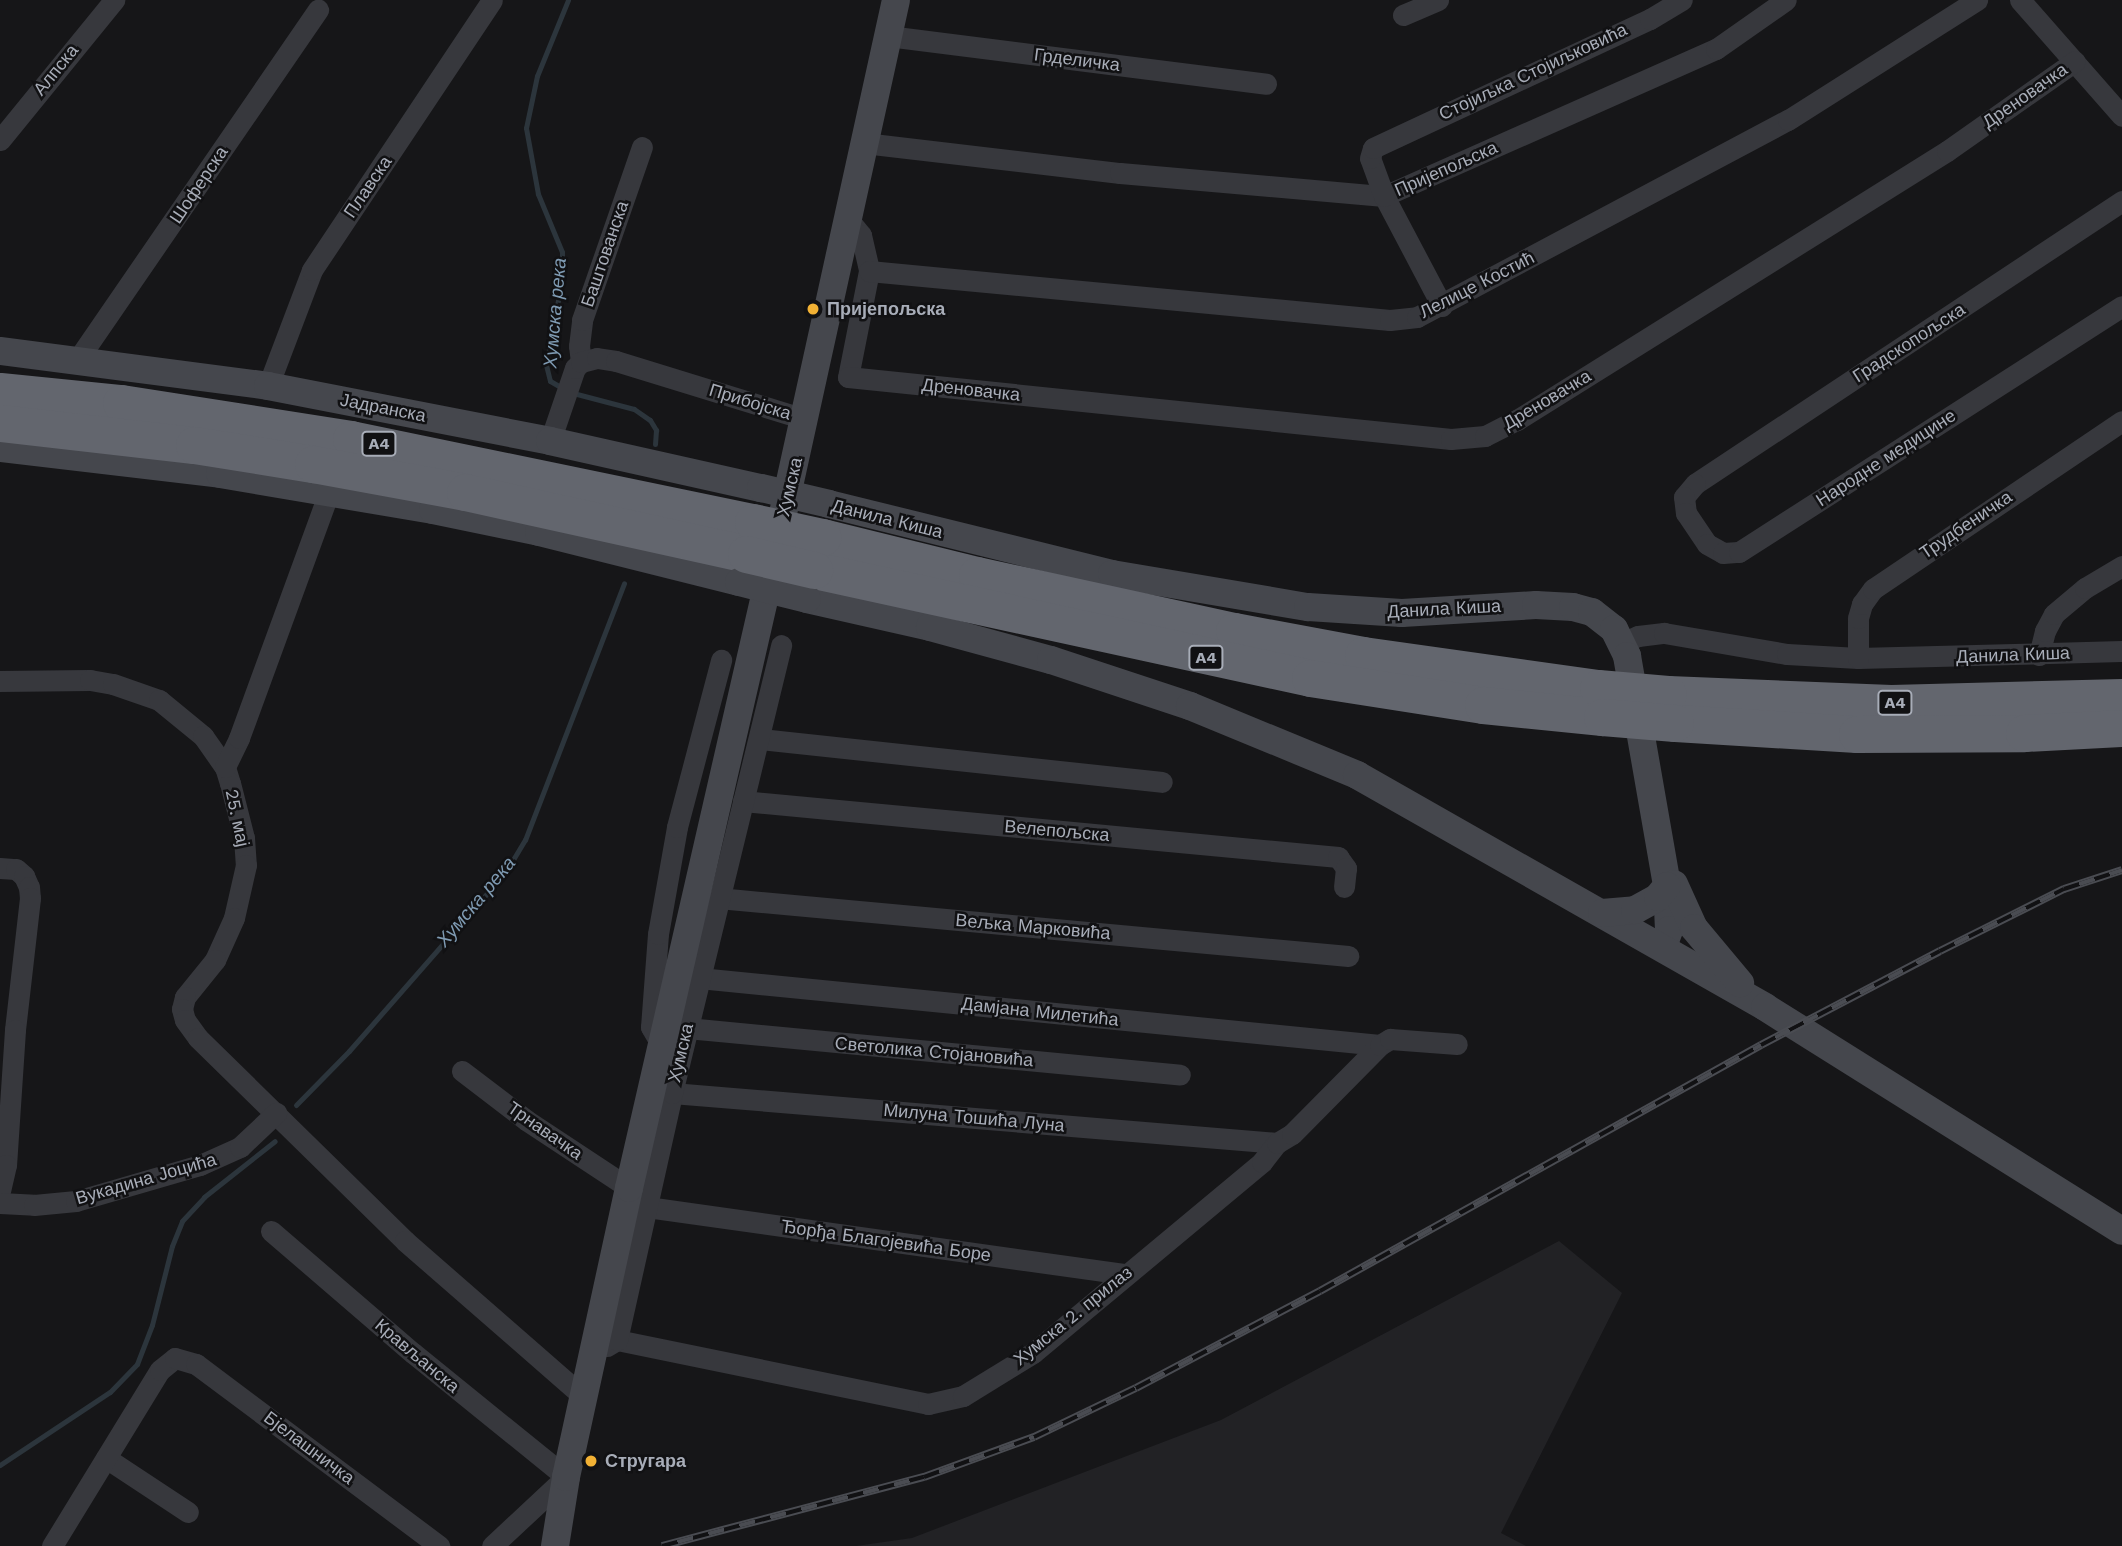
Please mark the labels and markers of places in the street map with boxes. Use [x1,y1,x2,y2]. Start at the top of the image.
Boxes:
place label: Пријепољска [827,298,945,320]
marker: Пријепољска [805,301,821,317]
place label: Стругара [605,1450,686,1472]
marker: Стругара [583,1453,599,1469]

